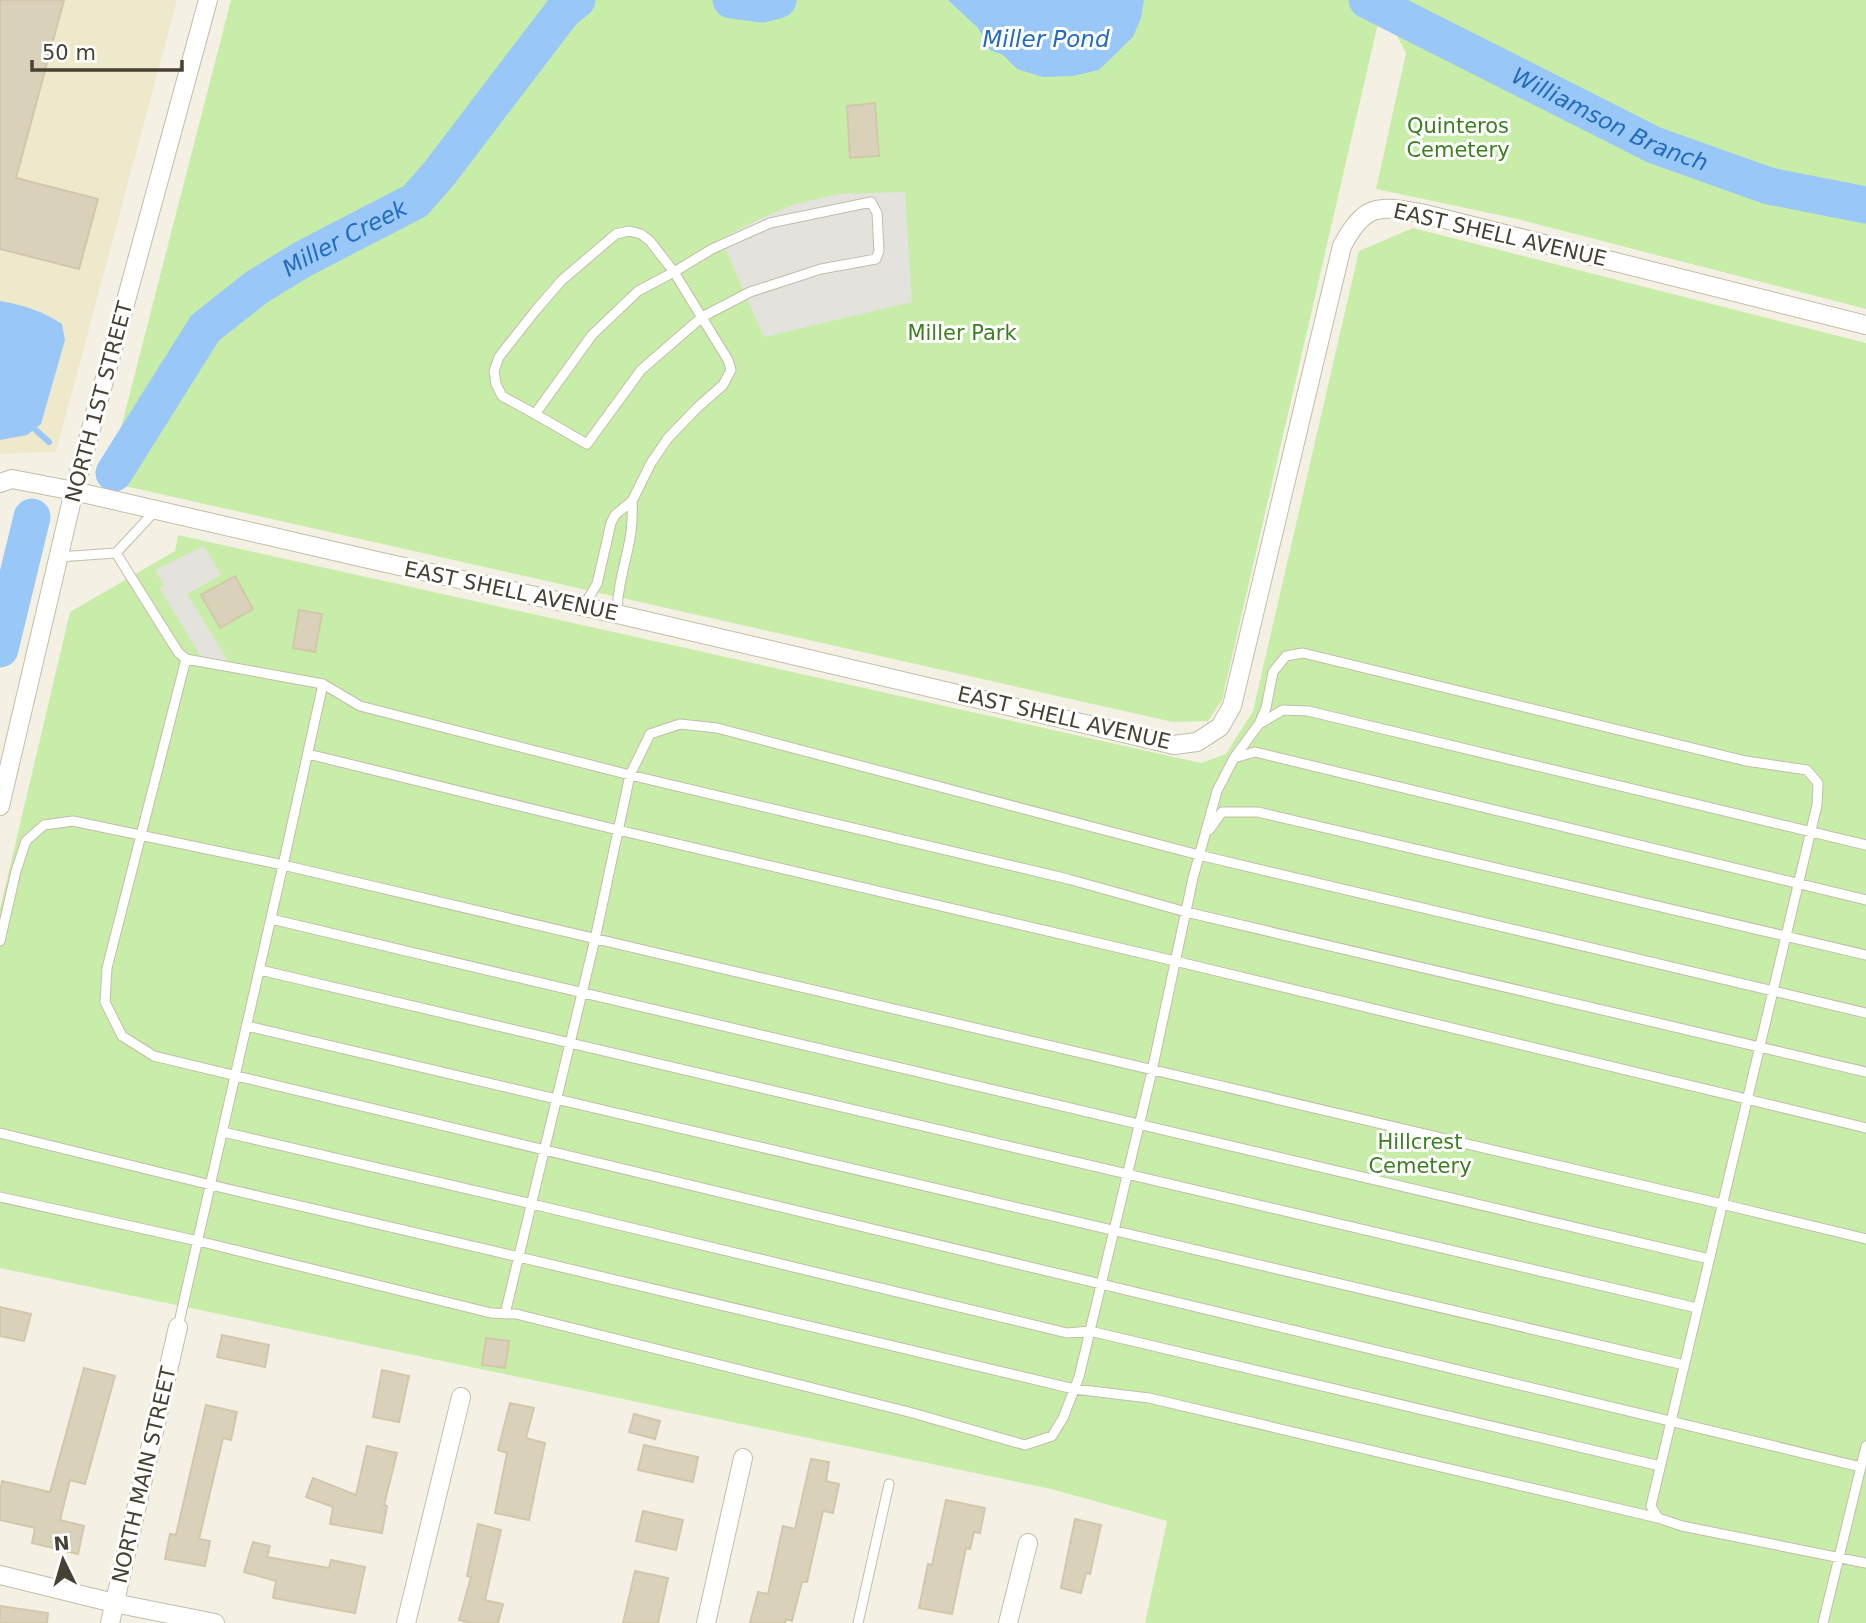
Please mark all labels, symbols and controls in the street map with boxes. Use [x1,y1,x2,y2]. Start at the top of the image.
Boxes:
water label: Miller Pond [982,26,1110,52]
scale bar [32,28,182,72]
text: 50 m [42,41,96,65]
water label: Williamson Branch [1508,62,1712,176]
park label: Quinteros Cemetery [1406,114,1510,162]
water label: Miller Creek [278,194,413,281]
street label: EAST SHELL AVENUE [1391,199,1609,271]
street label: NORTH 1ST STREET [61,299,137,505]
park label: Miller Park [907,321,1017,345]
street label: EAST SHELL AVENUE [402,557,620,625]
street label: EAST SHELL AVENUE [955,682,1173,754]
park label: Hillcrest Cemetery [1368,1130,1472,1178]
street label: NORTH MAIN STREET [107,1364,181,1586]
north arrow [28,1525,98,1595]
text: N [53,1531,70,1555]

